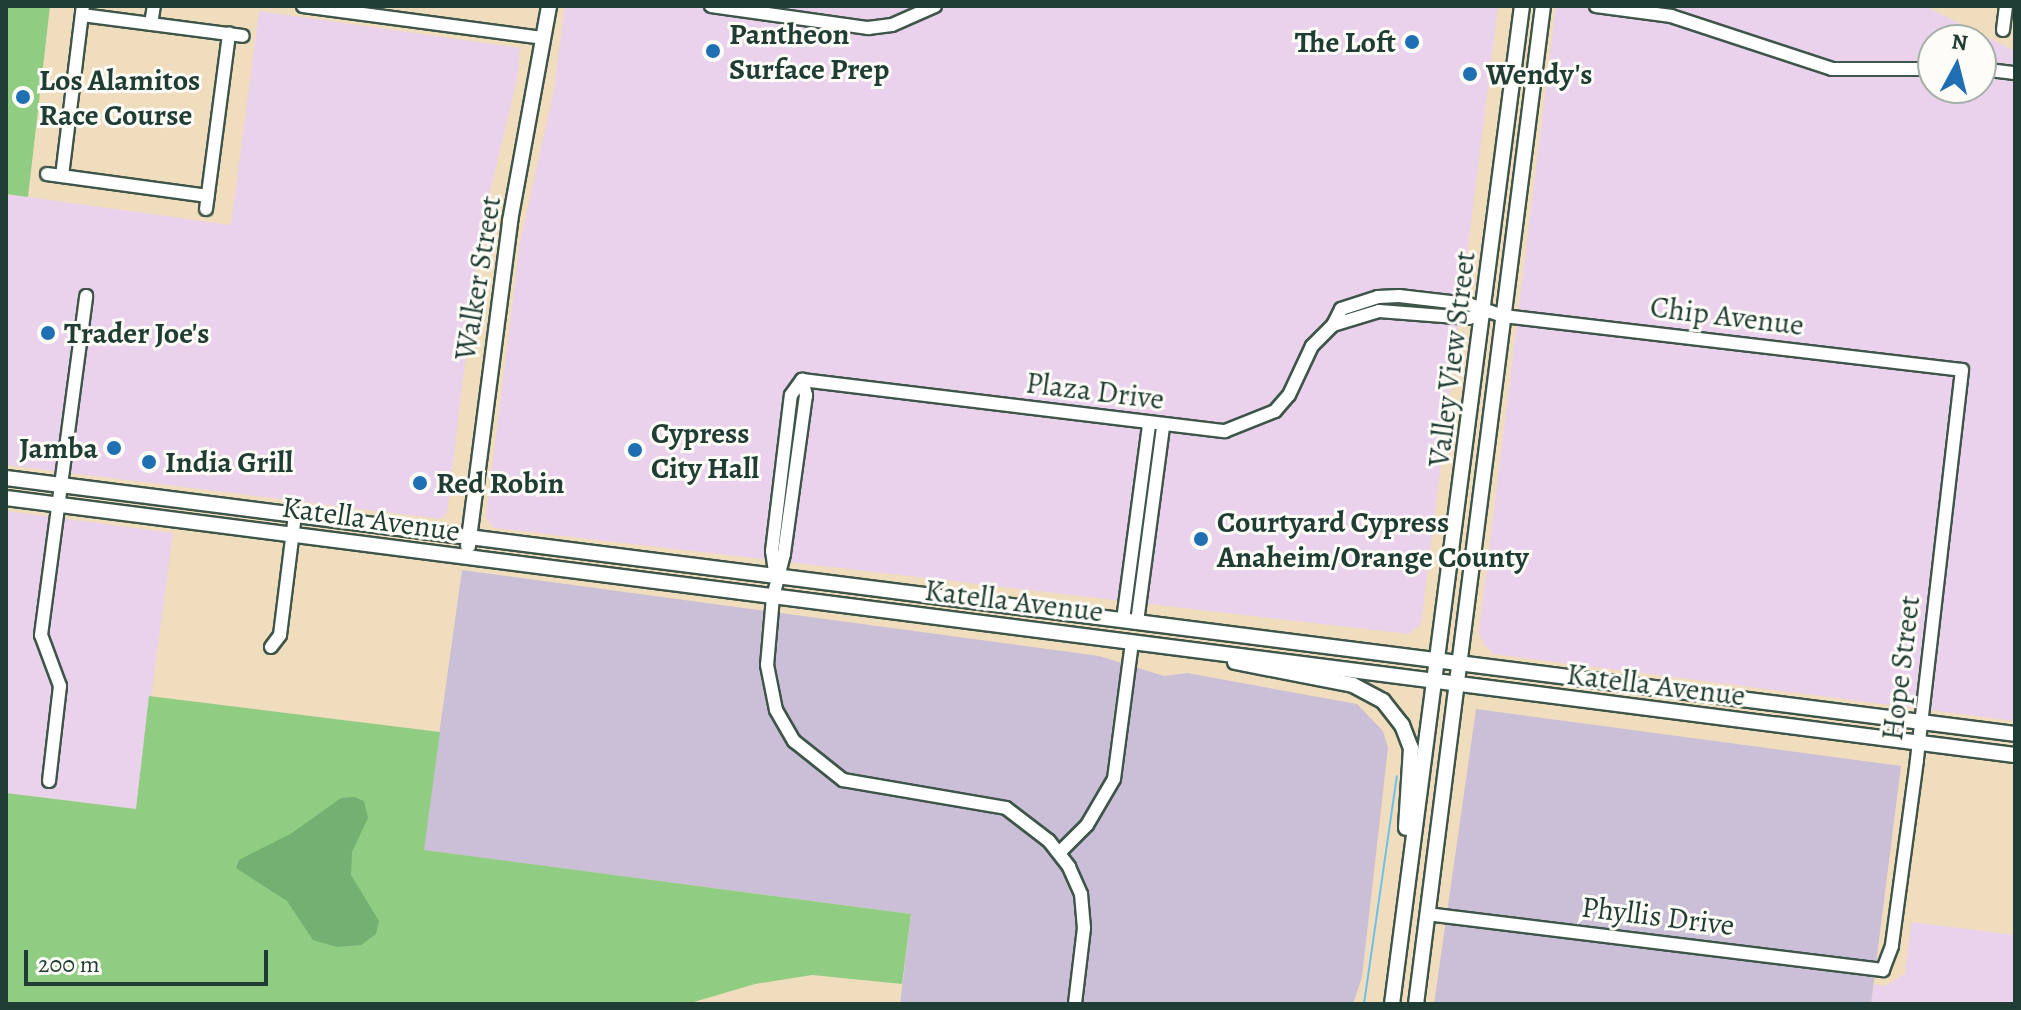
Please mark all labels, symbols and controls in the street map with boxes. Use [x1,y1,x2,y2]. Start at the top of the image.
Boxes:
place label: Pantheon Surface Prep [729,16,889,86]
place label: The Loft [1295,24,1396,60]
north arrow [1917,24,1997,104]
text: N [1950,26,1969,58]
marker: The Loft [1403,33,1421,51]
marker: Pantheon Surface Prep [704,42,722,60]
place label: Wendy's [1486,56,1593,92]
place label: Los Alamitos Race Course [39,62,200,132]
marker: Wendy's [1461,65,1479,83]
marker: Los Alamitos Race Course [14,88,32,106]
street label: Walker Street [447,193,509,363]
street label: Valley View Street [1421,249,1483,469]
street label: Chip Avenue [1648,289,1806,343]
place label: Trader Joe's [64,315,209,351]
marker: Trader Joe's [39,324,57,342]
street label: Plaza Drive [1024,365,1166,417]
place label: Cypress City Hall [651,415,759,486]
place label: Jamba [19,430,98,466]
marker: Jamba [105,439,123,457]
marker: Cypress City Hall [626,441,644,459]
place label: India Grill [165,444,293,480]
marker: India Grill [140,453,158,471]
place label: Red Robin [436,465,564,501]
marker: Red Robin [411,474,429,492]
street label: Katella Avenue [279,489,463,549]
place label: Courtyard Cypress Anaheim/Orange County [1217,504,1529,574]
marker: Courtyard Cypress Anaheim/Orange County [1192,530,1210,548]
street label: Katella Avenue [923,572,1105,630]
street label: Hope Street [1874,593,1928,743]
street label: Katella Avenue [1565,656,1747,714]
street label: Phyllis Drive [1579,889,1737,943]
scale bar [28,934,272,984]
text: 200 m [38,948,100,980]

